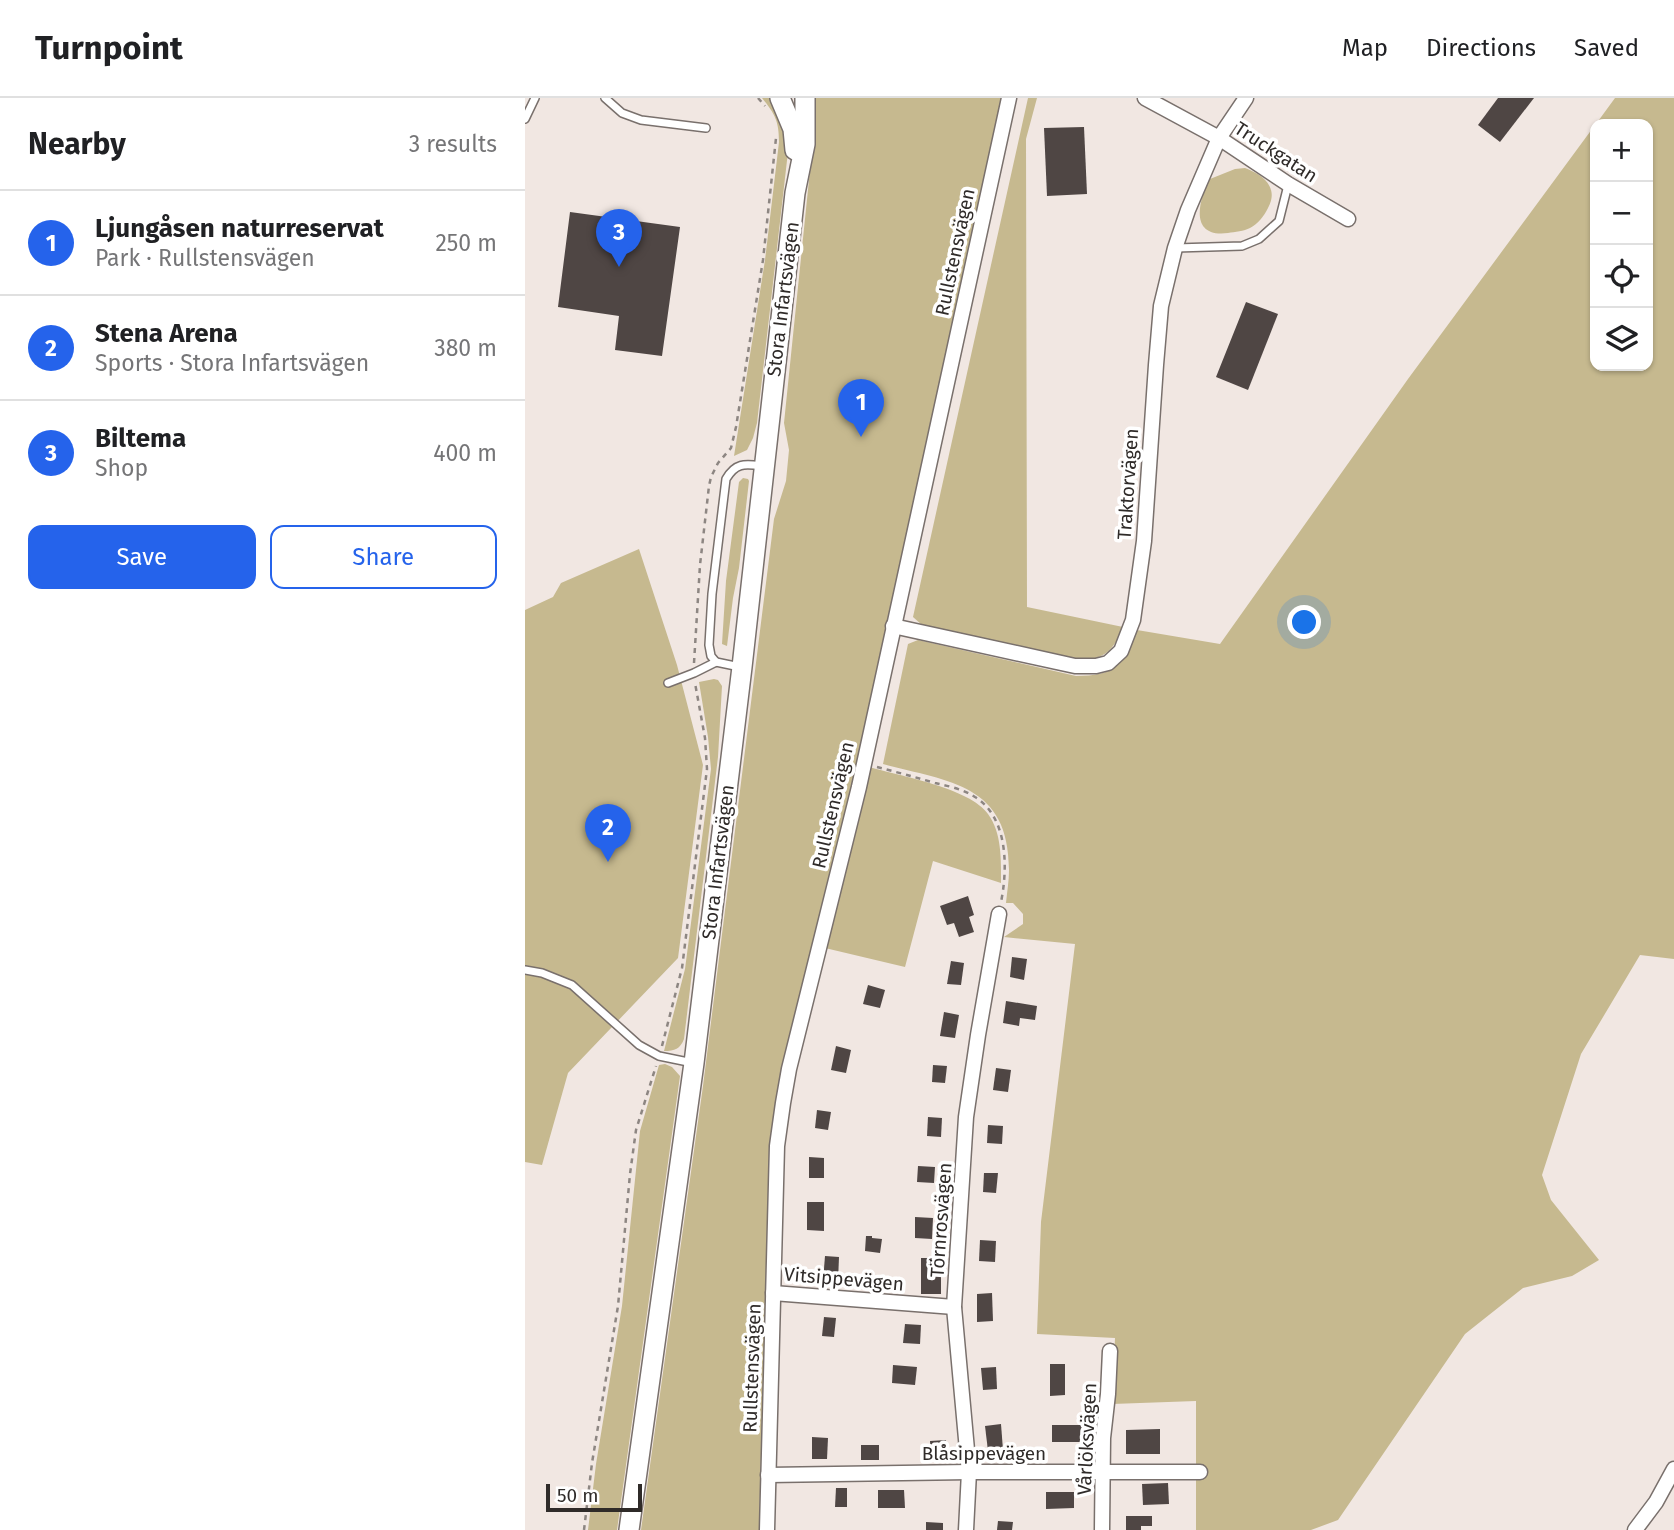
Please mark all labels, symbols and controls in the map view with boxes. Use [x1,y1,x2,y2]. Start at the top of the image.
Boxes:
text: Turnpoint [35,28,183,68]
text: Map [1342,34,1388,62]
text: Directions [1426,34,1536,62]
text: Saved [1574,34,1639,62]
street label: Truckgatan [1230,117,1322,187]
map controls [1590,119,1653,371]
button: + [1590,119,1653,182]
text: Nearby [28,126,126,162]
text: 3 results [409,130,497,158]
button: − [1590,182,1653,245]
street label: Rullstensvägen [930,186,980,318]
pin: 3 [596,209,642,267]
text: Ljungåsen naturreservat [95,213,384,244]
street label: Stora Infartsvägen [762,220,804,378]
text: 1 [46,229,56,257]
text: 250 m [435,229,497,257]
text: Park · Rullstensvägen [95,244,315,272]
button: locate [1590,245,1653,308]
button: layers [1590,308,1653,371]
text: Stena Arena [95,318,238,349]
text: 2 [45,334,57,362]
text: 380 m [434,334,497,362]
text: Sports · Stora Infartsvägen [95,349,369,377]
pin: 1 [838,379,884,437]
text: Biltema [95,423,186,454]
street label: Traktorvägen [1113,428,1143,540]
text: 3 [45,439,57,467]
text: 400 m [433,439,497,467]
text: Shop [95,454,148,482]
button: Save [28,525,256,589]
button: Share [270,525,497,589]
your location [1287,605,1321,639]
street label: Rullstensvägen [807,739,859,871]
street label: Stora Infartsvägen [697,783,739,941]
pin: 2 [585,804,631,862]
street label: Törnrosvägen [926,1162,956,1278]
street label: Vitsippevägen [783,1262,905,1296]
street label: Rullstensvägen [738,1303,766,1433]
street label: Vårlöksvägen [1073,1382,1101,1496]
street label: Blåsippevägen [922,1442,1046,1465]
scale bar [546,1481,642,1513]
text: 50 m [557,1484,598,1507]

